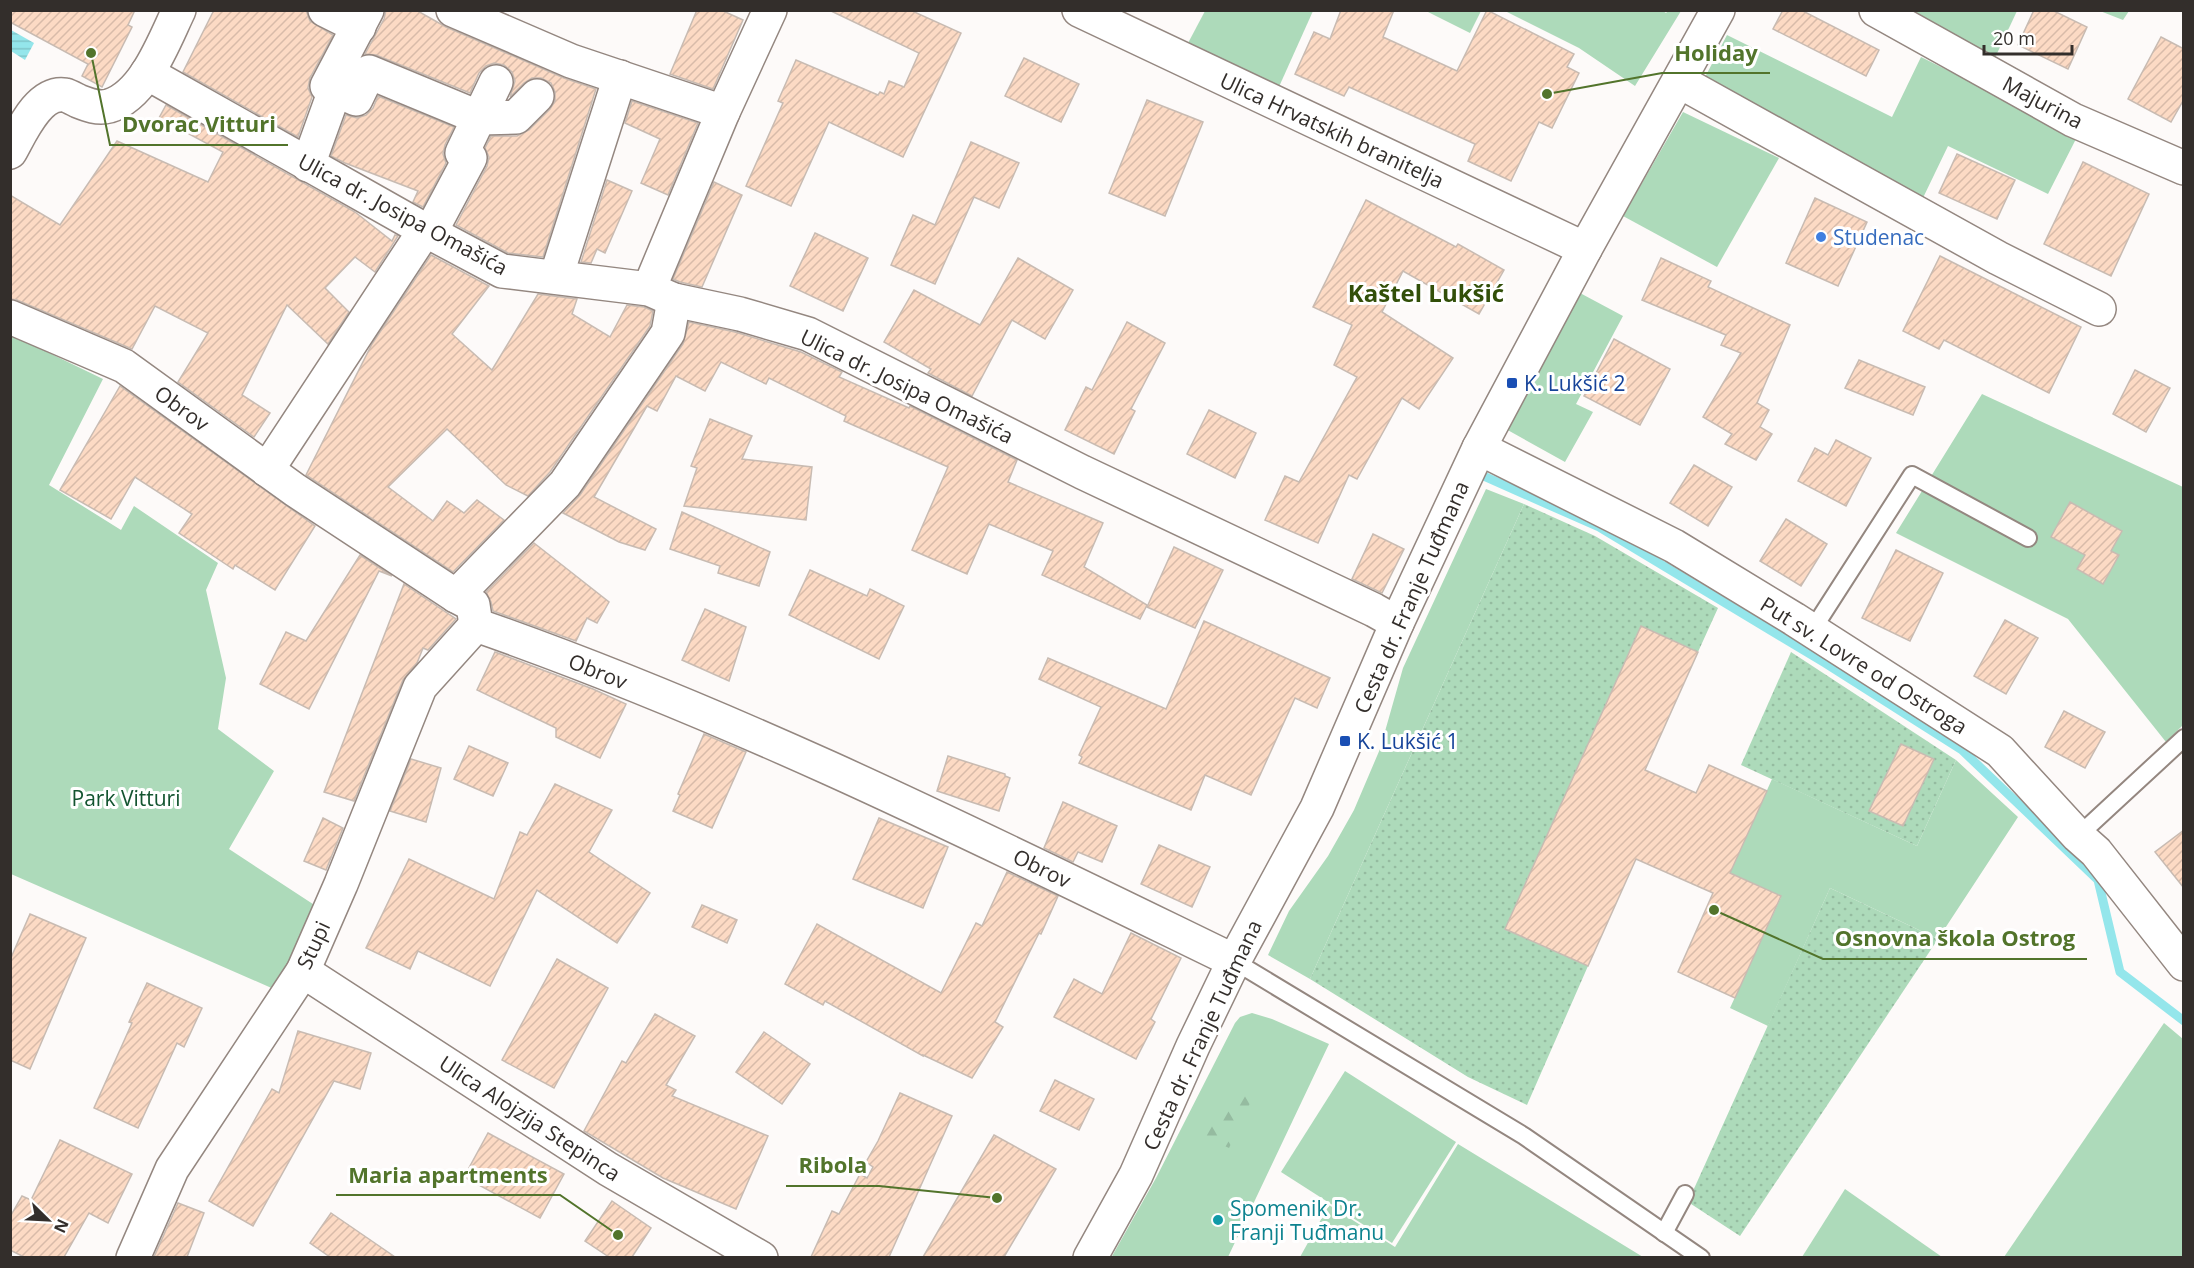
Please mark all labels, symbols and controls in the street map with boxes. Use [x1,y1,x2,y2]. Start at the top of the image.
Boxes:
scale bar [1984,18,2072,56]
text: 20 m [1993,26,2035,50]
callout: Holiday [1662,33,1770,73]
text: Holiday [1674,37,1758,67]
street label: Ulica Hrvatskih branitelja [1215,66,1449,194]
street label: Majurina [1998,69,2088,135]
callout: Dvorac Vitturi [110,105,288,145]
text: Dvorac Vitturi [122,108,276,138]
street label: Ulica dr. Josipa Omašića [293,147,513,281]
place label: Studenac [1833,223,1924,251]
marker: Studenac [1814,230,1828,244]
district label: Kaštel Lukšić [1348,276,1504,309]
street label: Ulica dr. Josipa Omašića [796,322,1018,450]
place label: K. Lukšić 2 [1524,369,1626,397]
marker: K. Lukšić 2 [1505,376,1519,390]
street label: Obrov [149,379,215,438]
street label: Cesta dr. Franje Tuđmana [1347,476,1475,718]
street label: Put sv. Lovre od Ostroga [1755,590,1973,740]
street label: Obrov [565,647,632,696]
place label: K. Lukšić 1 [1357,727,1459,755]
marker: K. Lukšić 1 [1338,734,1352,748]
park label: Park Vitturi [72,784,180,812]
street label: Obrov [1008,842,1076,894]
street label: Cesta dr. Franje Tuđmana [1136,915,1268,1155]
street label: Stupi [290,916,336,974]
callout: Osnovna škola Ostrog [1823,919,2087,959]
text: Osnovna škola Ostrog [1835,922,2076,952]
street label: Ulica Alojzija Stepinca [434,1049,626,1187]
callout: Ribola [786,1146,879,1186]
text: Ribola [799,1149,867,1179]
callout: Maria apartments [336,1155,560,1195]
text: Maria apartments [348,1159,548,1189]
north arrow [18,1190,78,1250]
place label: Spomenik Dr. Franji Tuđmanu [1230,1194,1384,1246]
marker: Spomenik Dr. Franji Tuđmanu [1211,1213,1225,1227]
text: N [49,1216,74,1237]

